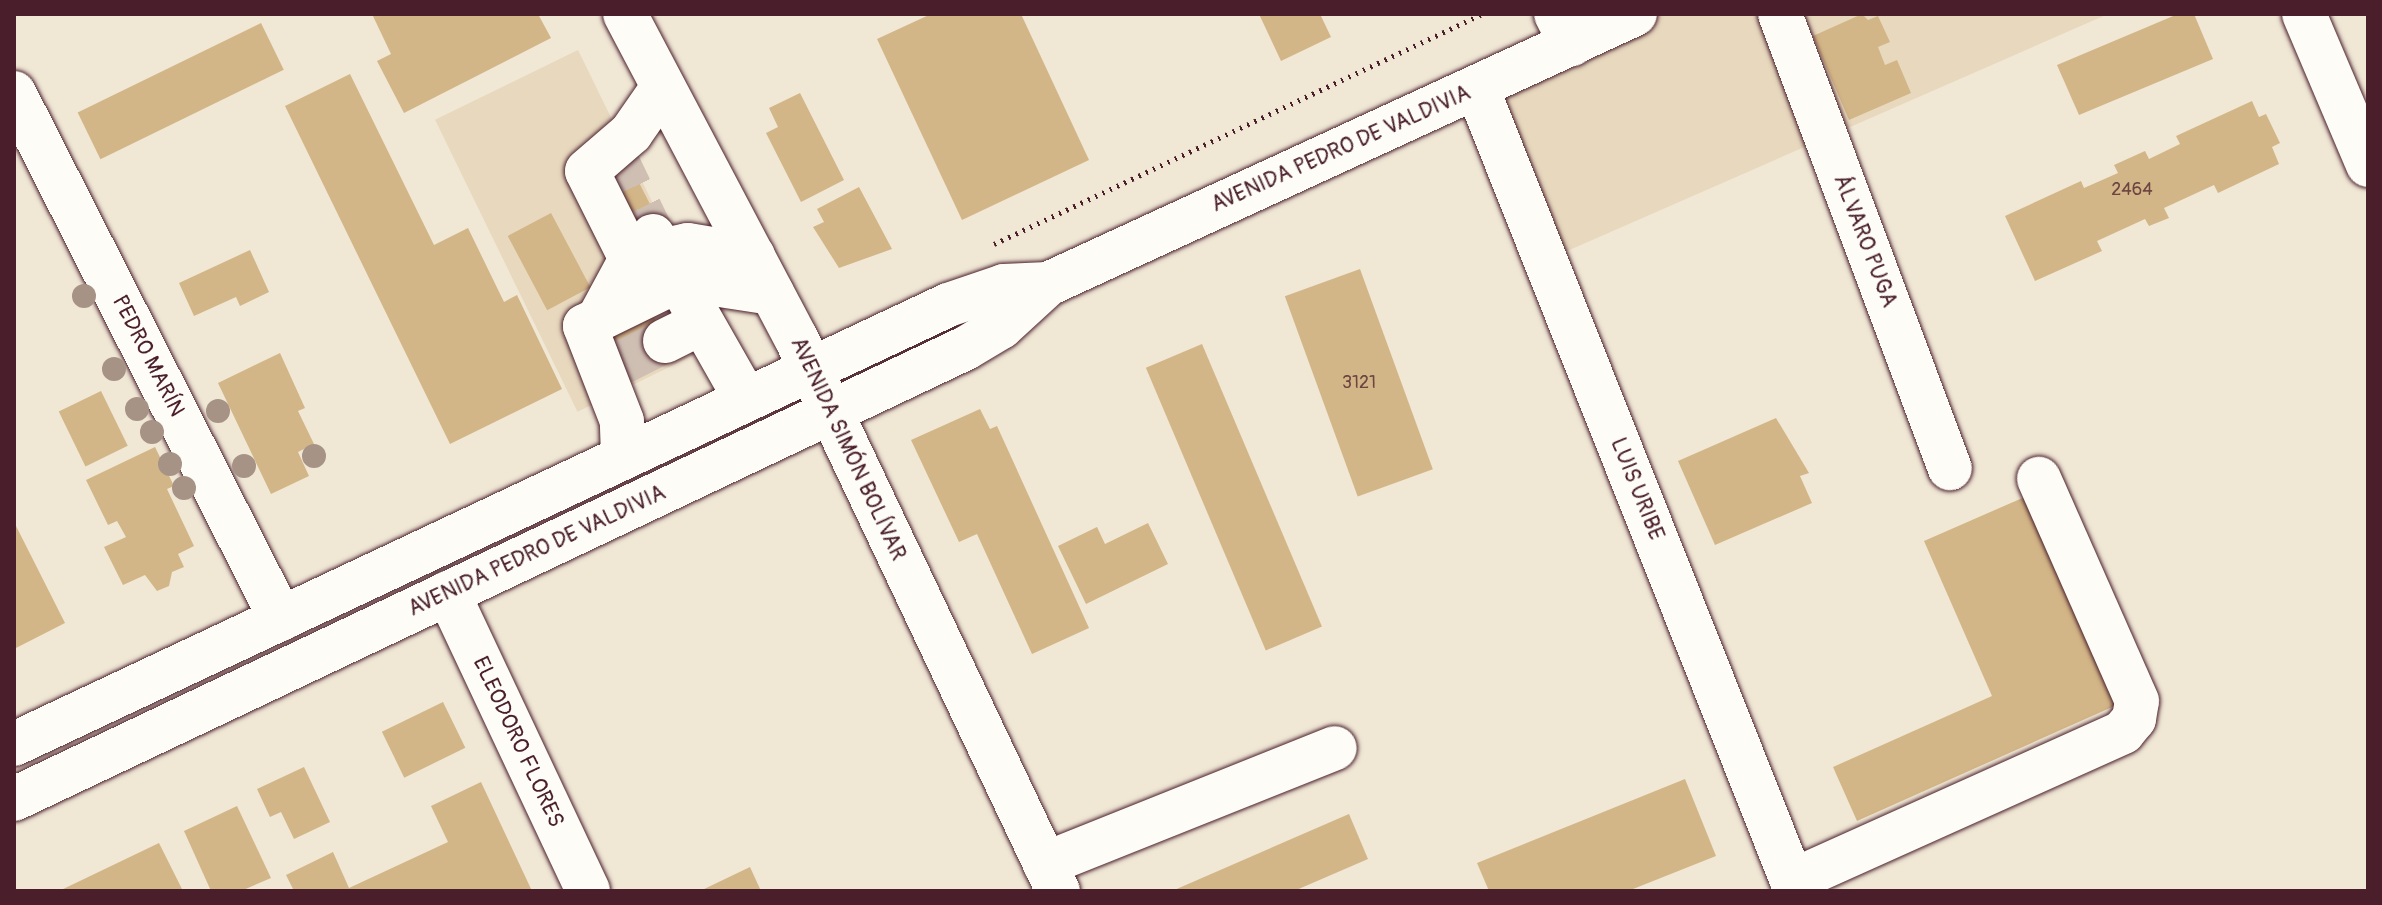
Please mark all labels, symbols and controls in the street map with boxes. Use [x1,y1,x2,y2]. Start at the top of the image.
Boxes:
street label: AVENIDA PEDRO DE VALDIVIA [1207,80,1475,218]
street label: ÁLVARO PUGA [1828,171,1902,311]
house number: 2464 [2111,179,2153,201]
street label: PEDRO MARÍN [106,291,190,421]
street label: AVENIDA SIMÓN BOLÍVAR [785,333,911,565]
house number: 3121 [1342,372,1376,394]
street label: LUIS URIBE [1604,434,1670,544]
street label: AVENIDA PEDRO DE VALDIVIA [404,480,670,622]
street label: ELEODORO FLORES [467,653,569,831]

